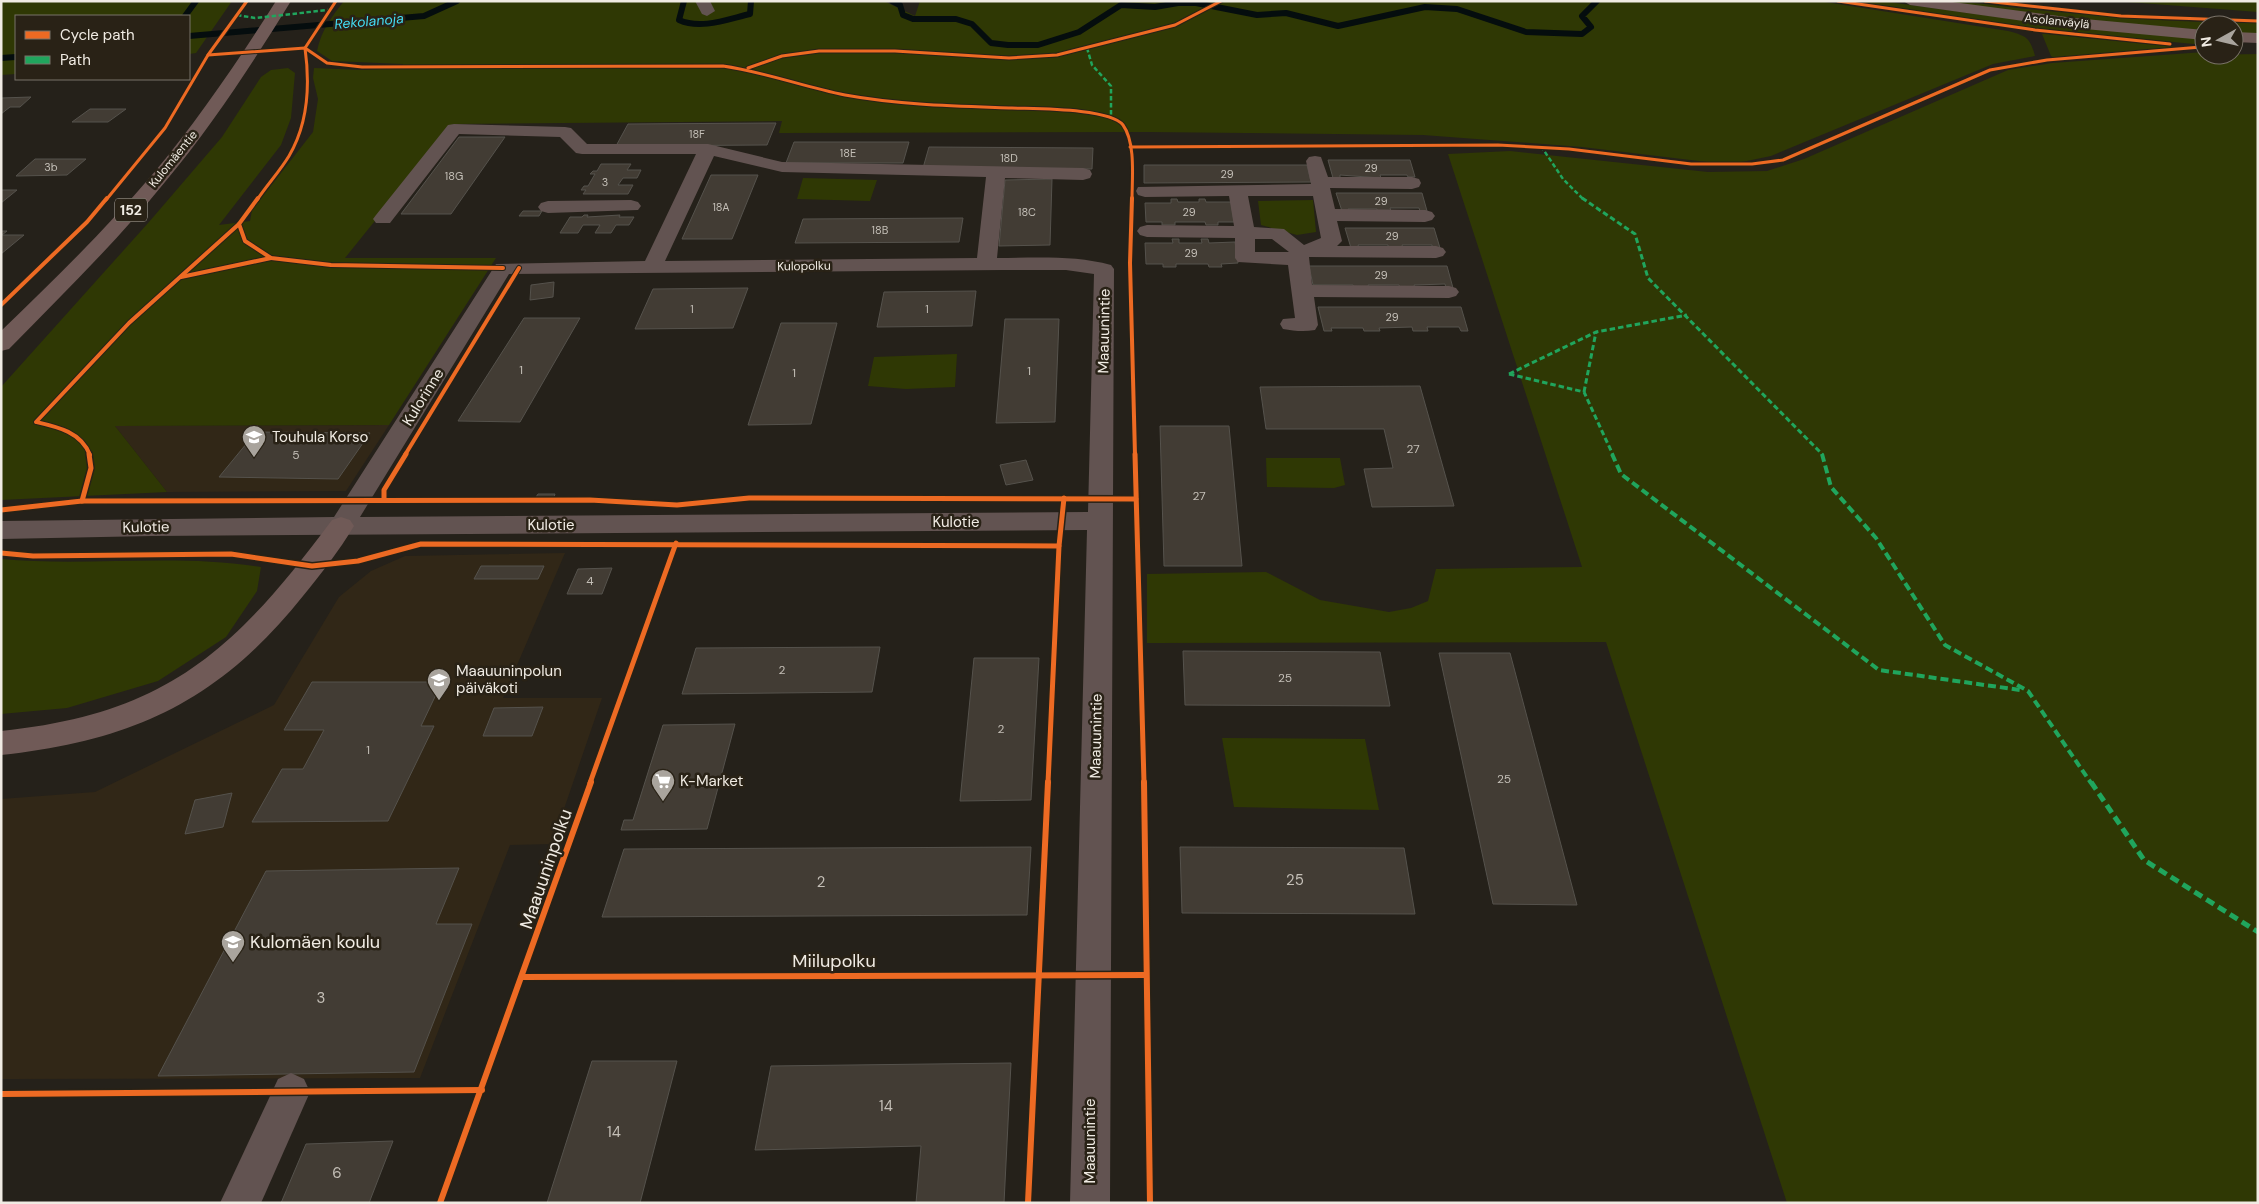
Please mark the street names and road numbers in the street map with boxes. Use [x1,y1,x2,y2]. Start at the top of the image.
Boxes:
street label: Asolanväylä [2024,10,2090,32]
street label: Kulomäentie [145,127,201,191]
road number: 152 [115,198,147,222]
street label: Kulopolku [777,258,831,274]
street label: Maauunintie [1093,288,1115,374]
street label: Kulorinne [398,364,448,430]
street label: Kulotie [932,512,980,532]
street label: Kulotie [527,515,575,535]
street label: Kulotie [122,517,170,537]
street label: Maauunintie [1085,693,1107,779]
street label: Maauuninpolku [514,806,578,932]
street label: Miilupolku [792,949,876,973]
street label: Maauunintie [1080,1099,1100,1183]

